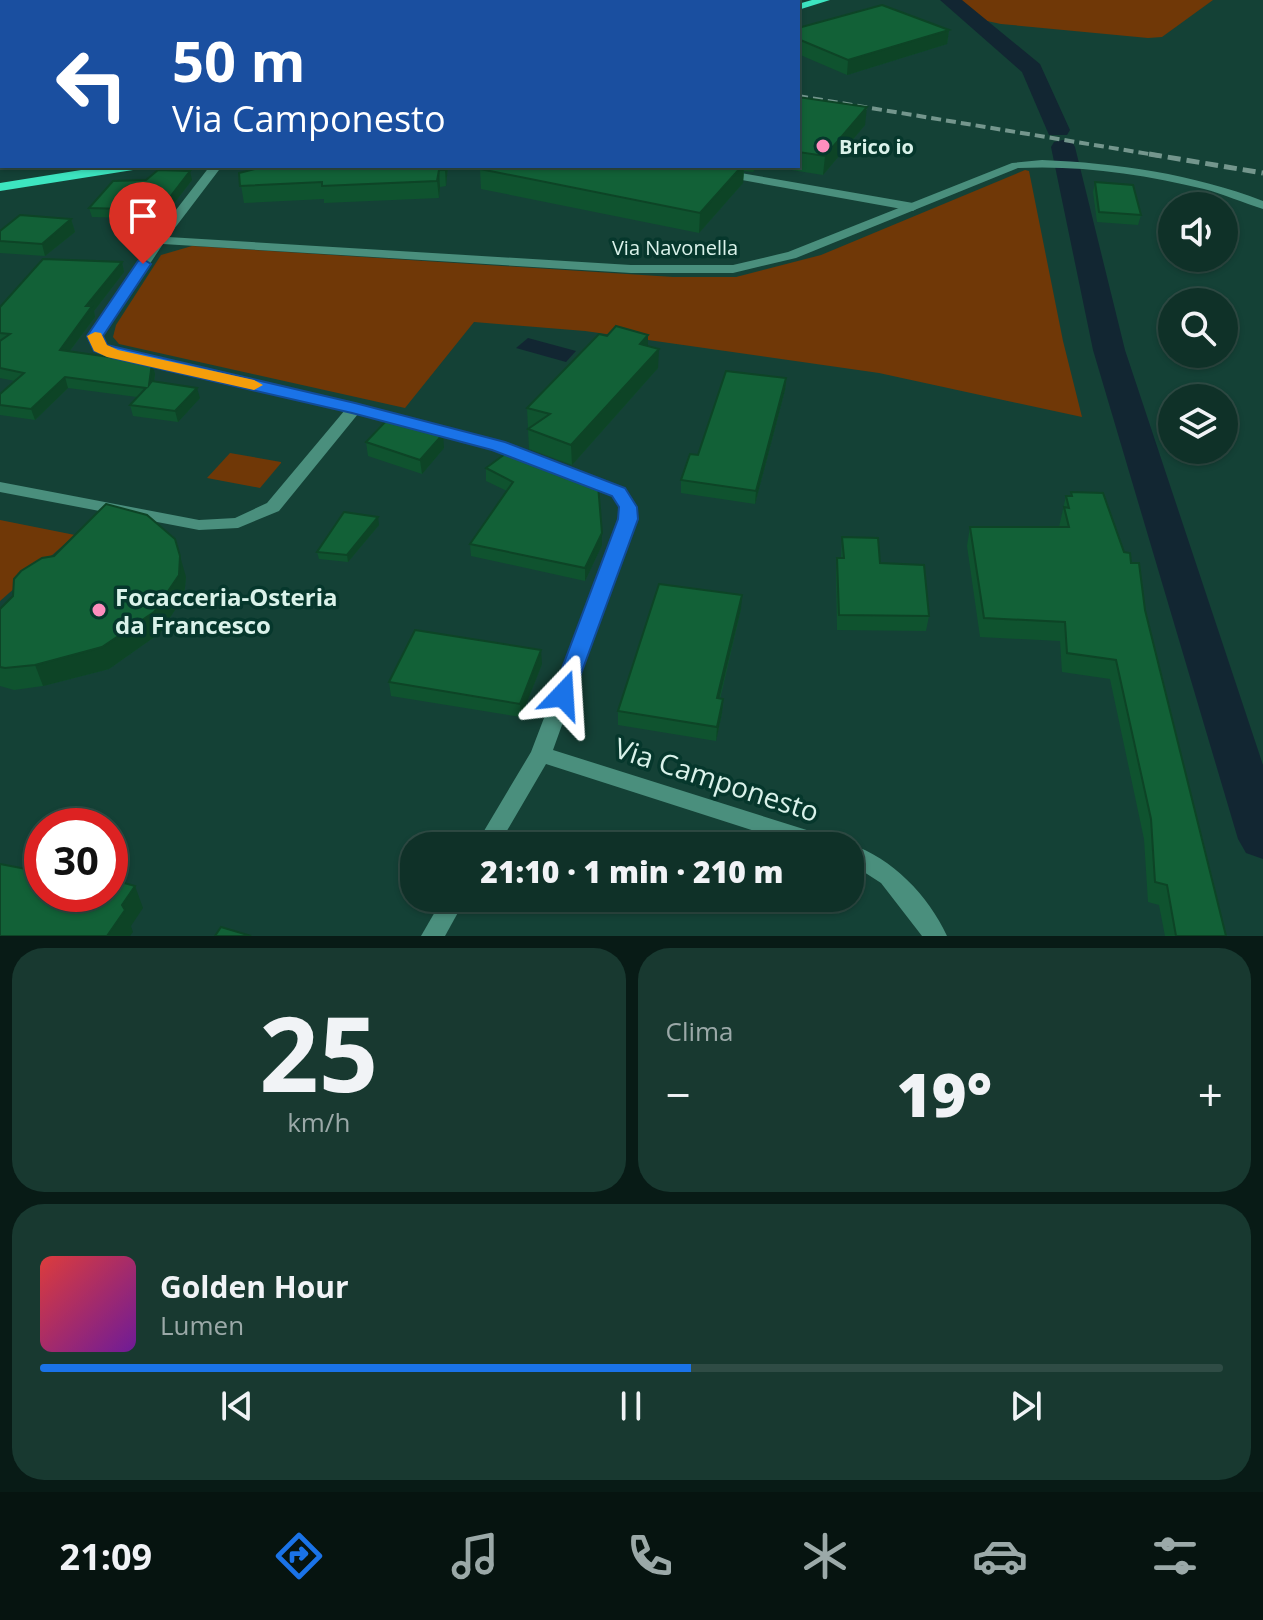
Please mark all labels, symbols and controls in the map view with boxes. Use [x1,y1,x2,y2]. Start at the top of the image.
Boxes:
text: 50 m [172,22,306,98]
icon: left [40,32,144,136]
text: Via Camponesto [172,94,446,143]
place label: Brico io [839,133,914,160]
marker: Brico io [814,137,832,155]
pin [109,182,177,264]
map controls [1158,192,1238,464]
button: sound [1158,192,1238,272]
icon: arrive [121,194,165,238]
street label: Via Navonella [612,234,738,261]
button: search [1158,288,1238,368]
button: layers [1158,384,1238,464]
place label: Focacceria-Osteria da Francesco [115,580,338,641]
marker: Focacceria-Osteria da Francesco [90,601,108,619]
position arrow [521,653,605,737]
street label: Via Camponesto [610,728,824,830]
speed limit sign: 30 [24,808,128,912]
text: 21:10 · 1 min · 210 m [480,851,784,892]
text: 25 [259,981,378,1122]
text: Clima [666,1013,734,1049]
text: 19° [896,1053,992,1135]
text: − [666,1064,691,1124]
text: + [1198,1064,1223,1124]
text: km/h [287,1104,350,1140]
text: Golden Hour [160,1266,349,1307]
text: Lumen [160,1307,244,1343]
icon: previous [215,1384,259,1428]
icon: pause [609,1384,653,1428]
icon: next [1004,1384,1048,1428]
icon: directions [271,1528,327,1584]
icon: music [447,1528,503,1584]
icon: phone [622,1528,678,1584]
icon: climate [797,1528,853,1584]
icon: car [972,1528,1028,1584]
icon: filters [1147,1528,1203,1584]
text: 21:09 [60,1532,152,1581]

